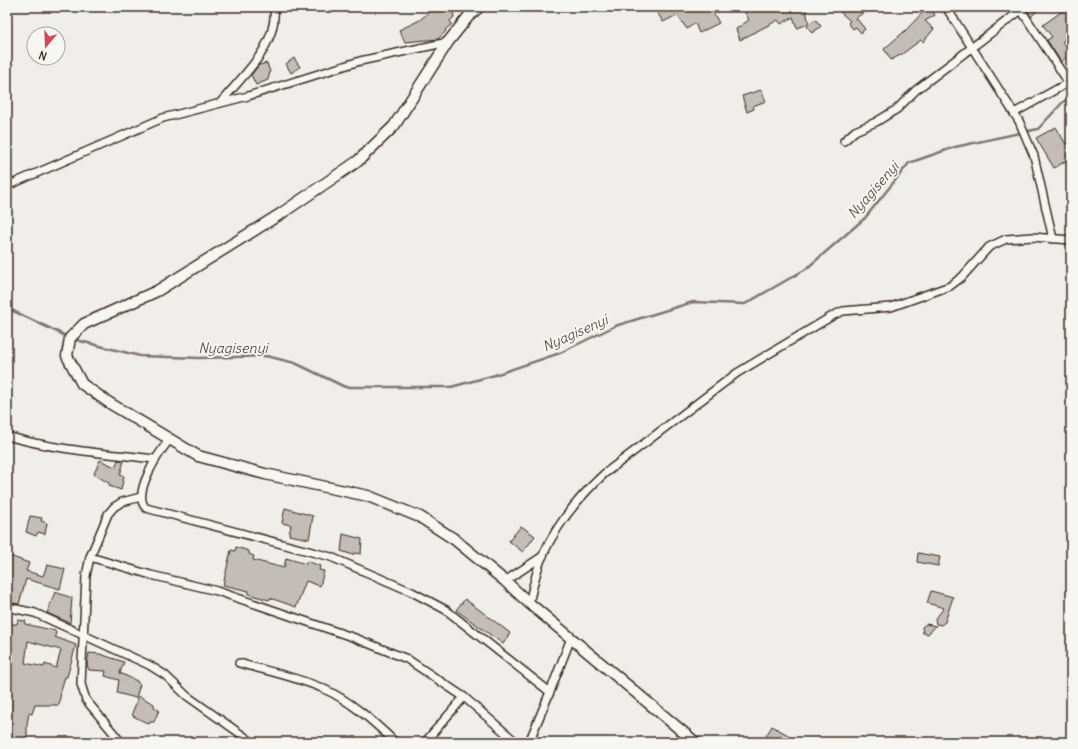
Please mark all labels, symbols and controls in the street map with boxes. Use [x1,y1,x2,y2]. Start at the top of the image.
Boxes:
north arrow [26,26,66,66]
text: N [37,48,49,63]
water label: Nyagisenyi [843,156,904,222]
water label: Nyagisenyi [540,310,612,355]
water label: Nyagisenyi [198,339,270,357]

